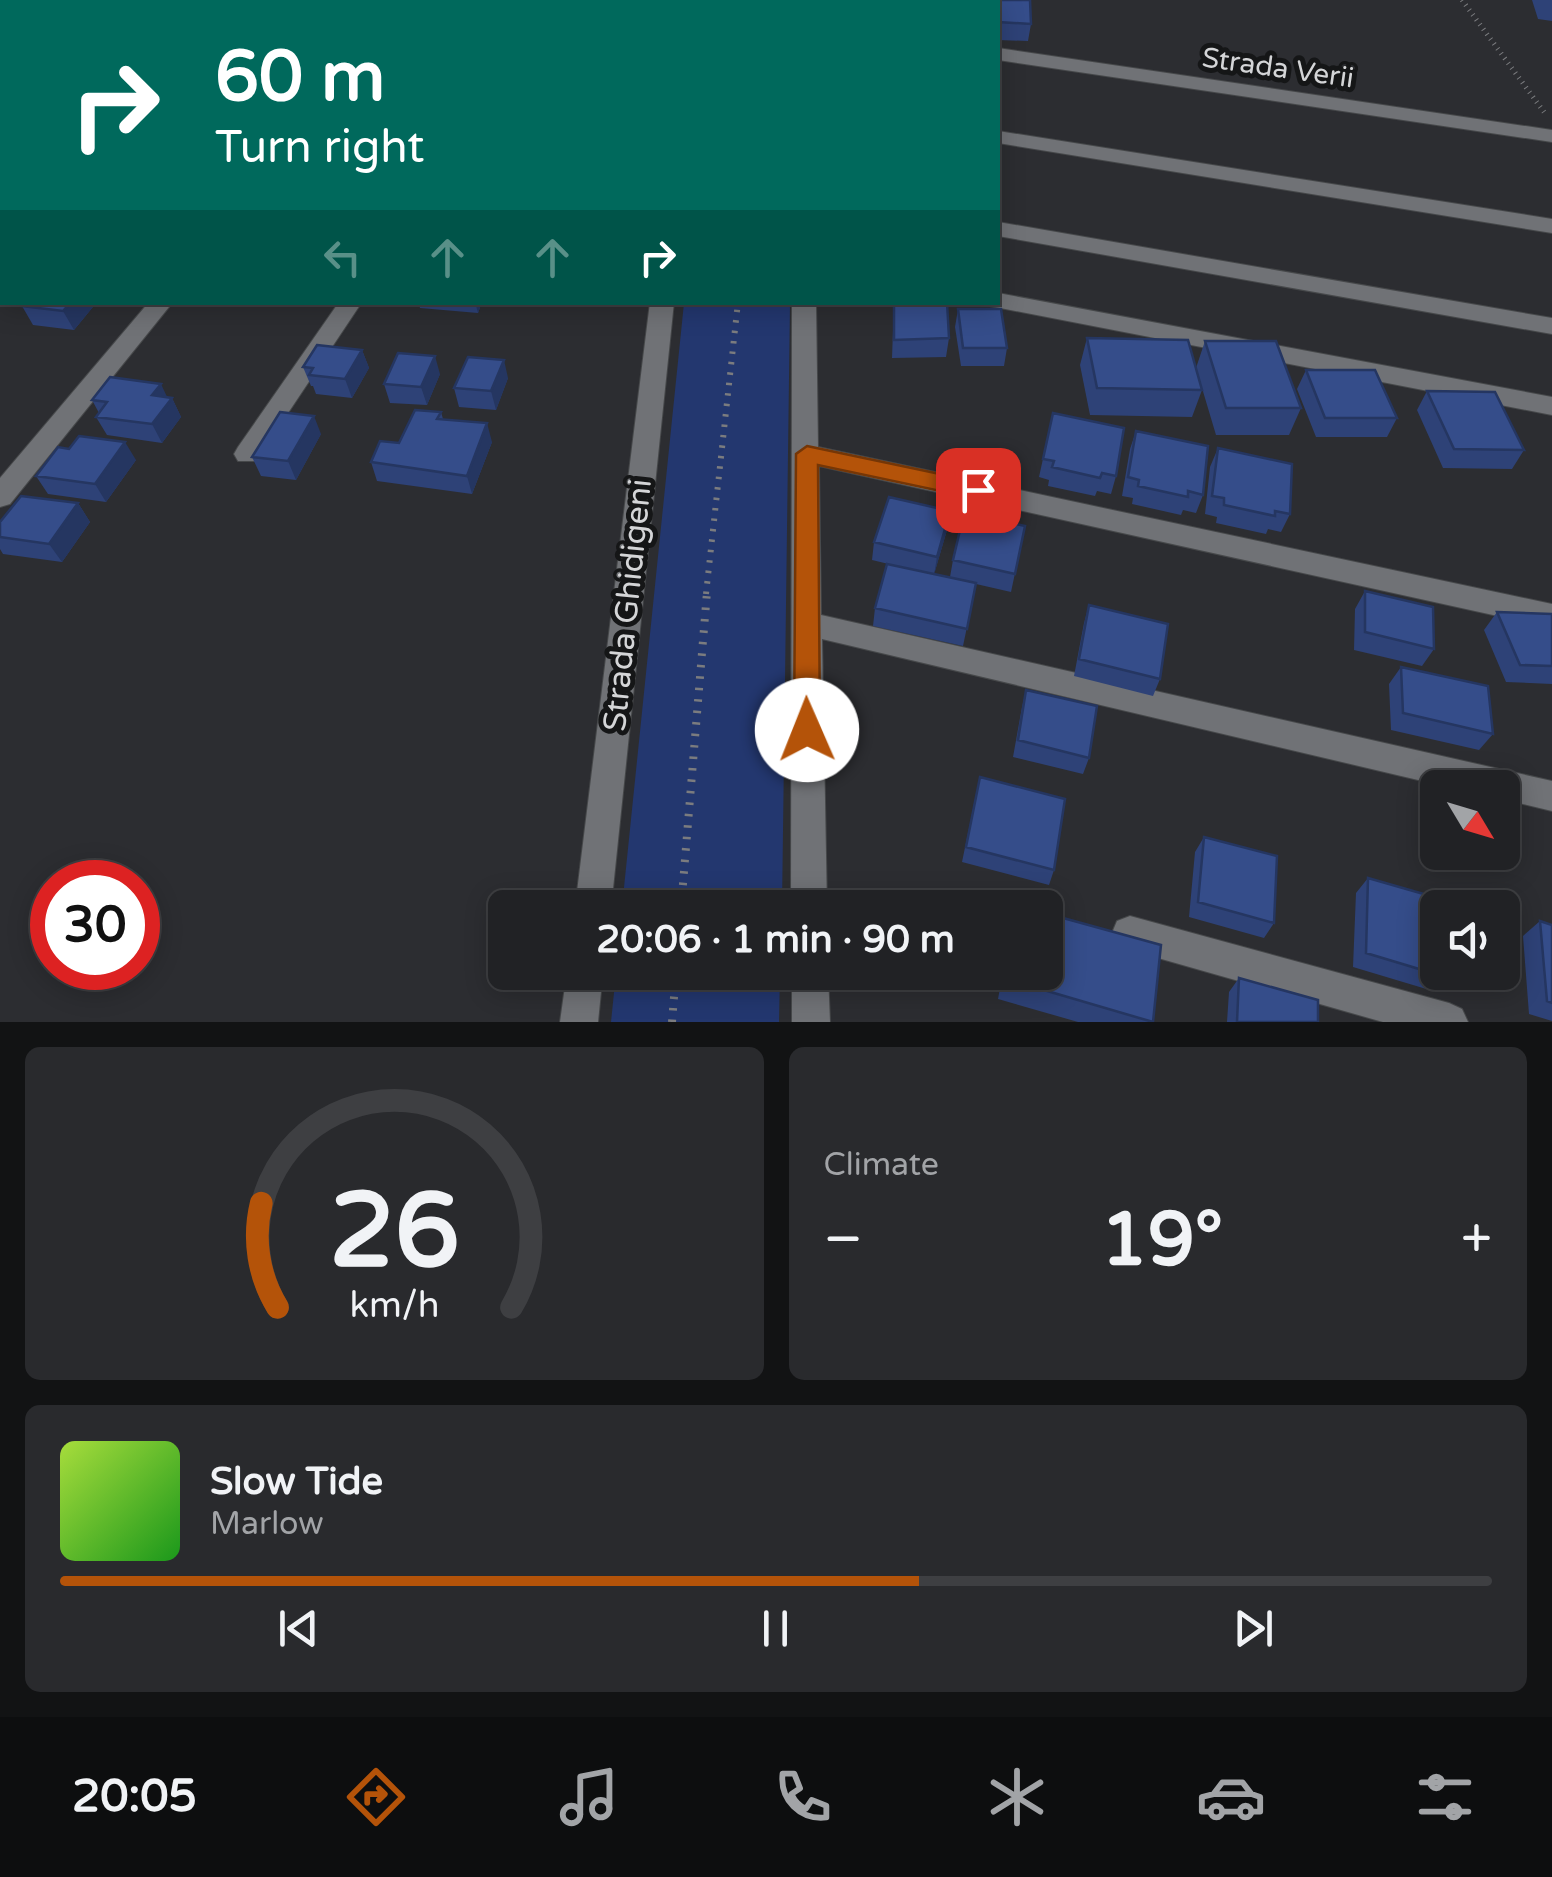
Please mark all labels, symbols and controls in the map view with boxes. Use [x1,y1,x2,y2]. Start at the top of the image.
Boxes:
text: 60 m [215,36,385,120]
icon: right [50,40,180,170]
street label: Strada Verii [1200,41,1356,95]
text: Turn right [215,121,424,175]
icon: left [315,230,370,285]
icon: ahead [420,230,475,285]
icon: ahead [525,230,580,285]
icon: right [630,230,685,285]
pin [936,448,1021,533]
icon: arrive [951,463,1006,518]
street label: Strada Ghidigeni [596,477,660,733]
position arrow [755,678,859,782]
north arrow [1420,770,1520,870]
map controls [1420,770,1520,990]
speed limit sign: 30 [30,860,160,990]
button: sound [1420,890,1520,990]
text: 20:06 · 1 min · 90 m [596,917,955,963]
text: Climate [824,1146,939,1184]
text: 26 [329,1170,460,1295]
text: 19° [1101,1195,1223,1285]
text: − [824,1207,863,1273]
text: + [1461,1207,1492,1273]
text: km/h [349,1284,439,1327]
text: Slow Tide [210,1459,383,1505]
text: Marlow [210,1505,324,1543]
icon: previous [271,1601,326,1656]
icon: pause [748,1601,803,1656]
icon: next [1226,1601,1281,1656]
icon: directions [341,1762,411,1832]
icon: music [554,1762,624,1832]
icon: phone [768,1762,838,1832]
icon: climate [982,1762,1052,1832]
icon: car [1196,1762,1266,1832]
icon: filters [1410,1762,1480,1832]
text: 20:05 [72,1770,197,1824]

